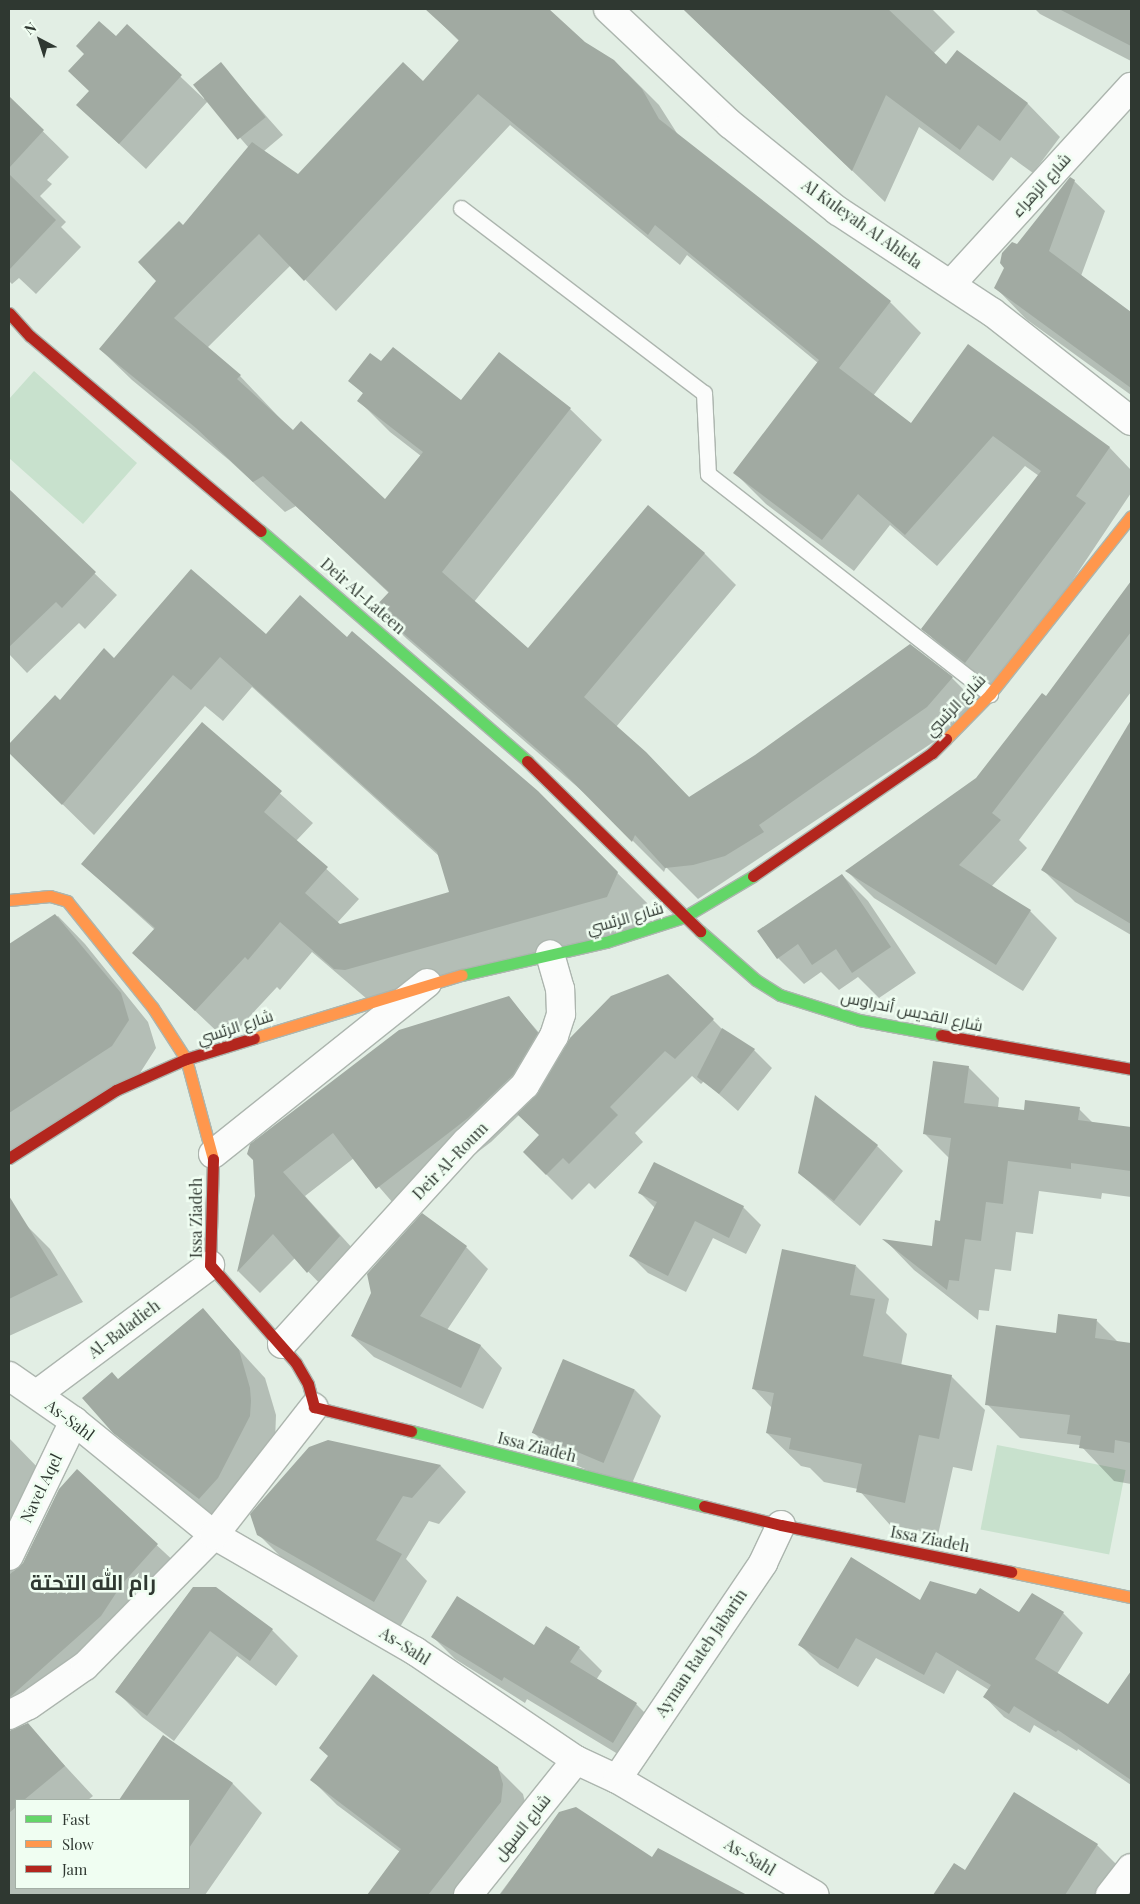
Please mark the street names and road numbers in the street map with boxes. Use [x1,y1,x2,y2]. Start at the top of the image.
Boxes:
street label: شارع الزهراء [1007,149,1075,221]
street label: Al Kuleyah Al Ahlela [798,175,926,273]
street label: Deir Al-Lateen [316,554,410,638]
street label: شارع الرئسي [921,670,989,740]
street label: شارع الرئسي [584,898,666,938]
street label: شارع القديس أندراوس [839,987,985,1035]
street label: شارع الرئسي [194,1006,276,1048]
street label: Deir Al-Roum [408,1118,492,1204]
street label: Issa Ziadeh [186,1178,206,1258]
street label: Al-Baladieh [84,1296,164,1362]
street label: As-Sahl [42,1396,98,1444]
street label: Issa Ziadeh [496,1428,578,1466]
street label: Navel Aqel [16,1450,66,1526]
street label: Issa Ziadeh [889,1522,971,1556]
street label: Ayman Rateb Jabarin [651,1585,751,1721]
street label: As-Sahl [376,1623,434,1669]
street label: شارع السهل [490,1790,554,1864]
street label: As-Sahl [721,1834,779,1880]

